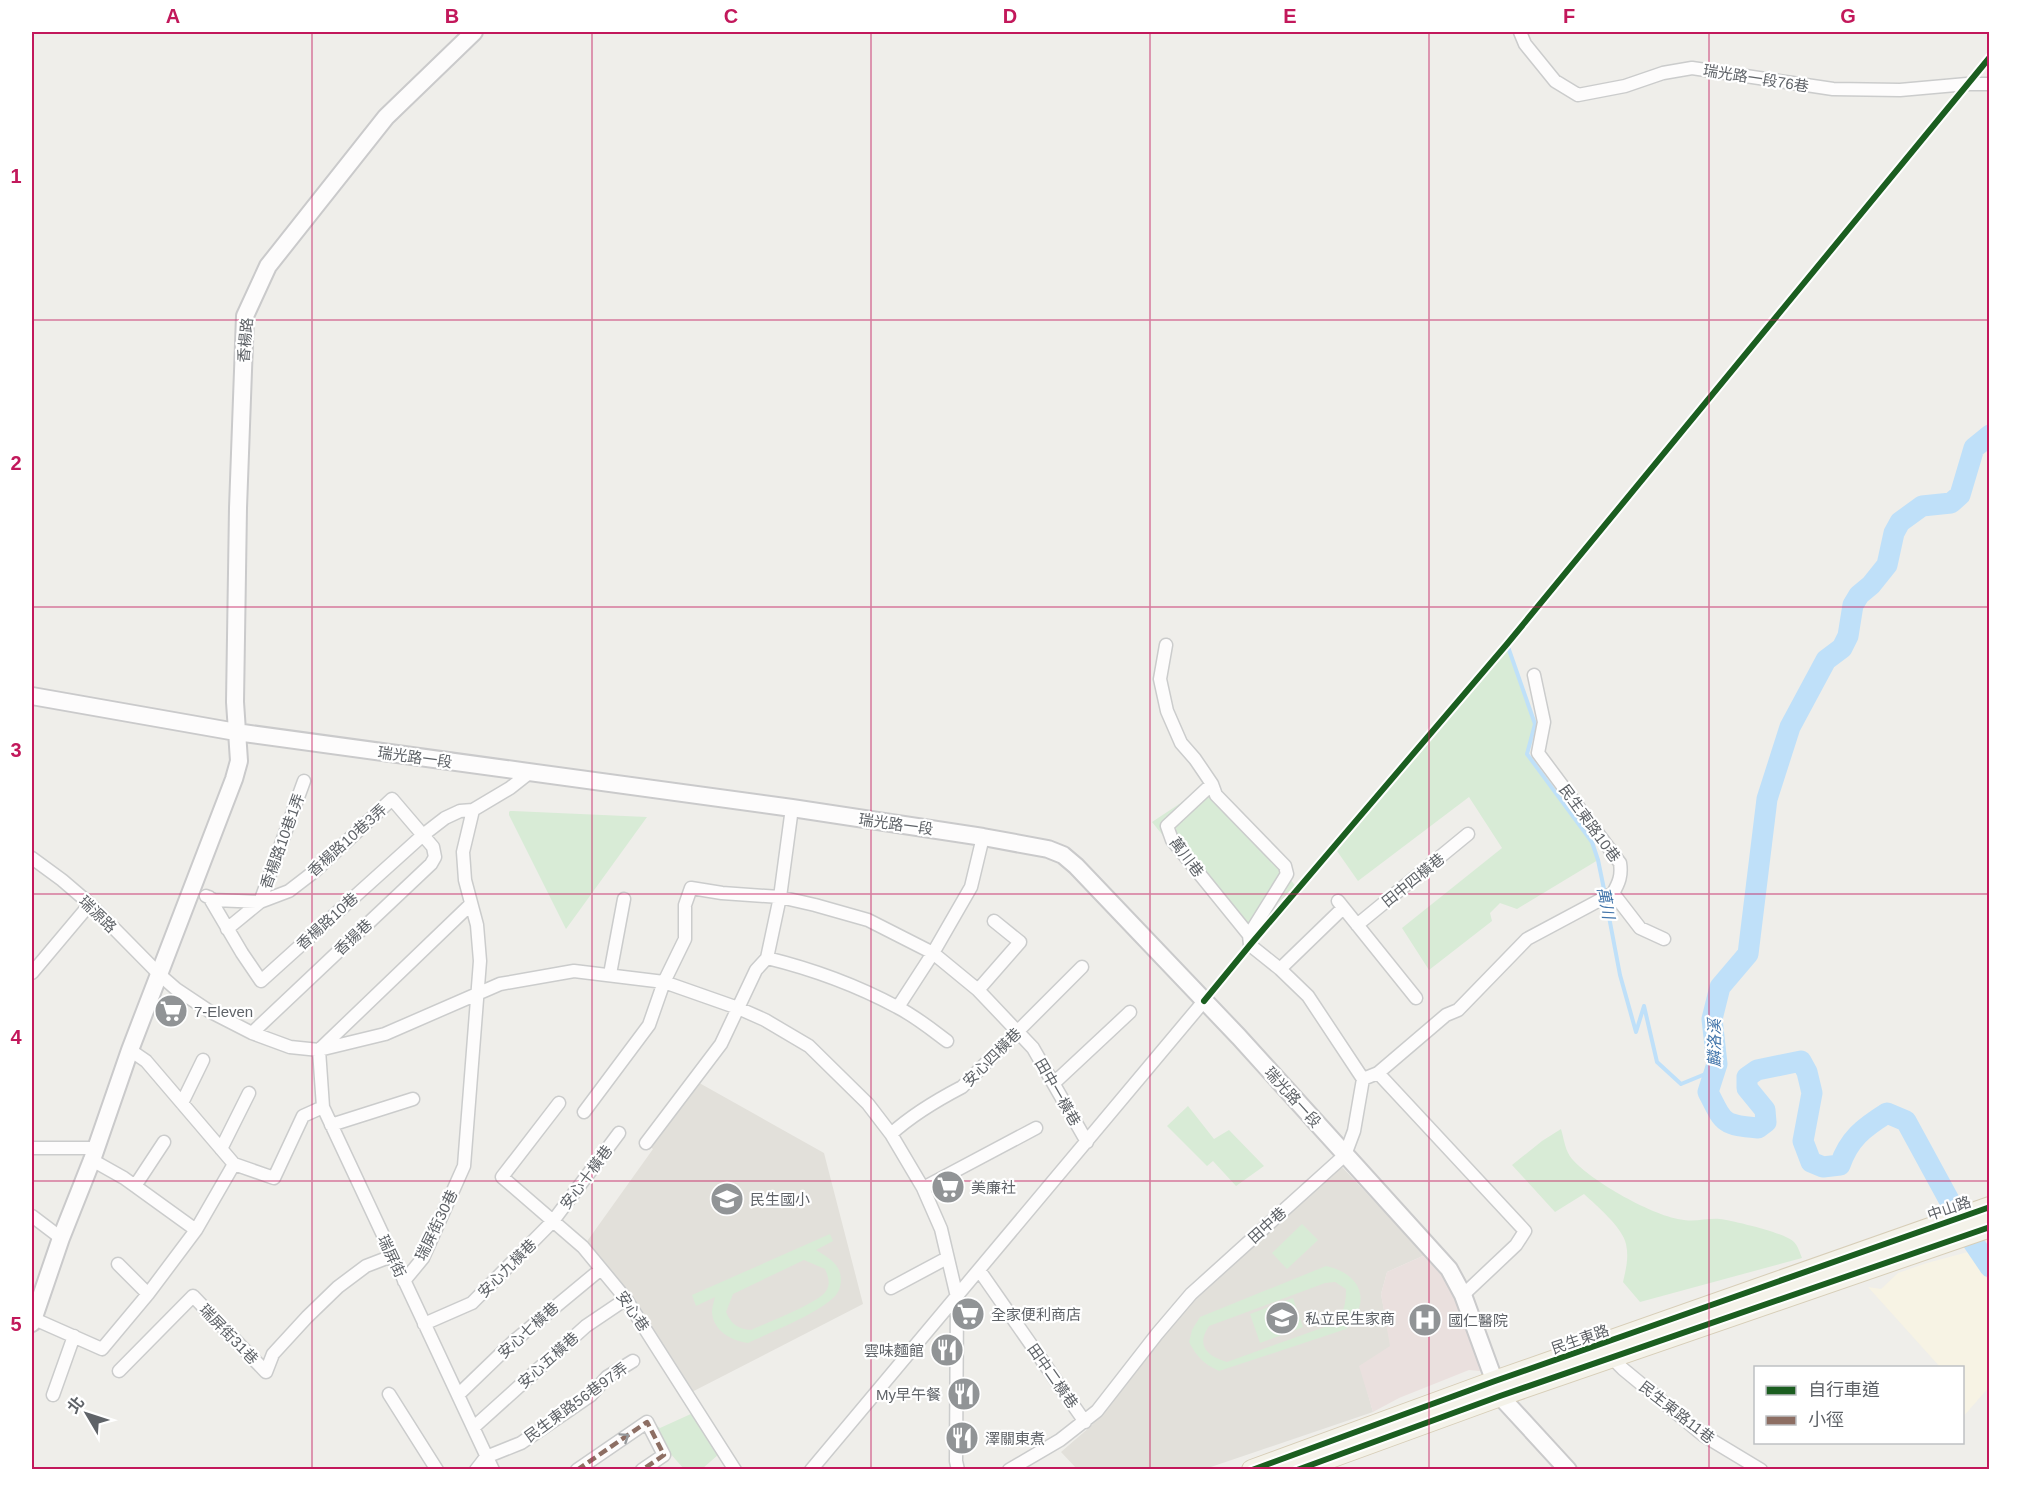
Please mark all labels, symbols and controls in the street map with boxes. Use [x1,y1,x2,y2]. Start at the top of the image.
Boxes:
text: A [166,5,180,27]
text: B [445,5,459,27]
text: C [724,5,738,27]
text: D [1003,5,1017,27]
text: E [1283,5,1297,27]
text: F [1563,5,1575,27]
text: G [1840,5,1856,27]
street label: 瑞光路一段76巷 [1702,61,1810,95]
text: 1 [10,165,22,187]
street label: 香楊路 [235,317,255,363]
text: 2 [10,452,22,474]
text: 3 [10,739,22,761]
street label: 瑞光路一段 [377,743,453,771]
street label: 民生東路10巷 [1556,781,1624,865]
street label: 香楊路10巷1弄 [257,791,307,891]
street label: 香楊路10巷3弄 [304,800,390,880]
street label: 瑞光路一段 [858,810,934,838]
street label: 萬川巷 [1167,834,1207,880]
street label: 田中四橫巷 [1379,850,1447,910]
water label: 萬川 [1595,886,1618,922]
street label: 香楊路10巷 [293,889,361,953]
street label: 瑞源路 [76,892,120,936]
street label: 香揚巷 [331,915,375,959]
supermarket icon: 7-Eleven [153,993,189,1029]
place label: 7-Eleven [194,1003,253,1020]
water label: 麟洛溪 [1706,1017,1723,1067]
street label: 安心四橫巷 [959,1024,1025,1090]
text: 4 [10,1026,22,1048]
street label: 田中一橫巷 [1032,1055,1084,1129]
street label: 瑞光路一段 [1262,1063,1324,1131]
street label: 安心十橫巷 [557,1142,615,1212]
supermarket icon: 美廉社 [930,1169,966,1205]
place label: 美廉社 [971,1179,1016,1196]
school or university icon: 民生國小 [709,1181,745,1217]
street label: 瑞屏街30巷 [412,1187,460,1263]
place label: 民生國小 [750,1191,810,1208]
street label: 中山路 [1925,1193,1973,1223]
street label: 田中巷 [1245,1204,1289,1246]
street label: 瑞屏街 [375,1232,409,1280]
street label: 安心九橫巷 [474,1235,540,1301]
street label: 安心巷 [613,1288,653,1334]
supermarket icon: 全家便利商店 [950,1296,986,1332]
street label: 安心七橫巷 [494,1299,562,1361]
school or university icon: 私立民生家商 [1264,1300,1300,1336]
street label: 瑞屏街31巷 [196,1301,262,1367]
hospital icon: 國仁醫院 [1407,1302,1443,1338]
place label: 全家便利商店 [991,1306,1081,1323]
place label: 私立民生家商 [1305,1310,1395,1327]
place label: 國仁醫院 [1448,1312,1508,1329]
text: 5 [10,1313,22,1335]
street label: 民生東路 [1549,1321,1611,1357]
street label: 安心五橫巷 [514,1329,582,1391]
restaurant icon: 雲味麵館 [929,1332,965,1368]
street label: 田中二橫巷 [1025,1340,1081,1412]
place label: 雲味麵館 [864,1342,924,1359]
street label: 民生東路56巷97弄 [521,1359,631,1445]
legend [1754,1366,1964,1444]
restaurant icon: My早午餐 [946,1376,982,1412]
street label: 民生東路11巷 [1636,1377,1718,1447]
text: 自行車道 [1808,1380,1880,1400]
north arrow [57,1384,117,1444]
place label: My早午餐 [876,1386,941,1403]
text: 北 [64,1393,87,1416]
text: 小徑 [1808,1410,1844,1430]
restaurant icon: 澤關東煮 [944,1420,980,1456]
place label: 澤關東煮 [985,1430,1045,1447]
one-way arrow [618,1433,629,1444]

